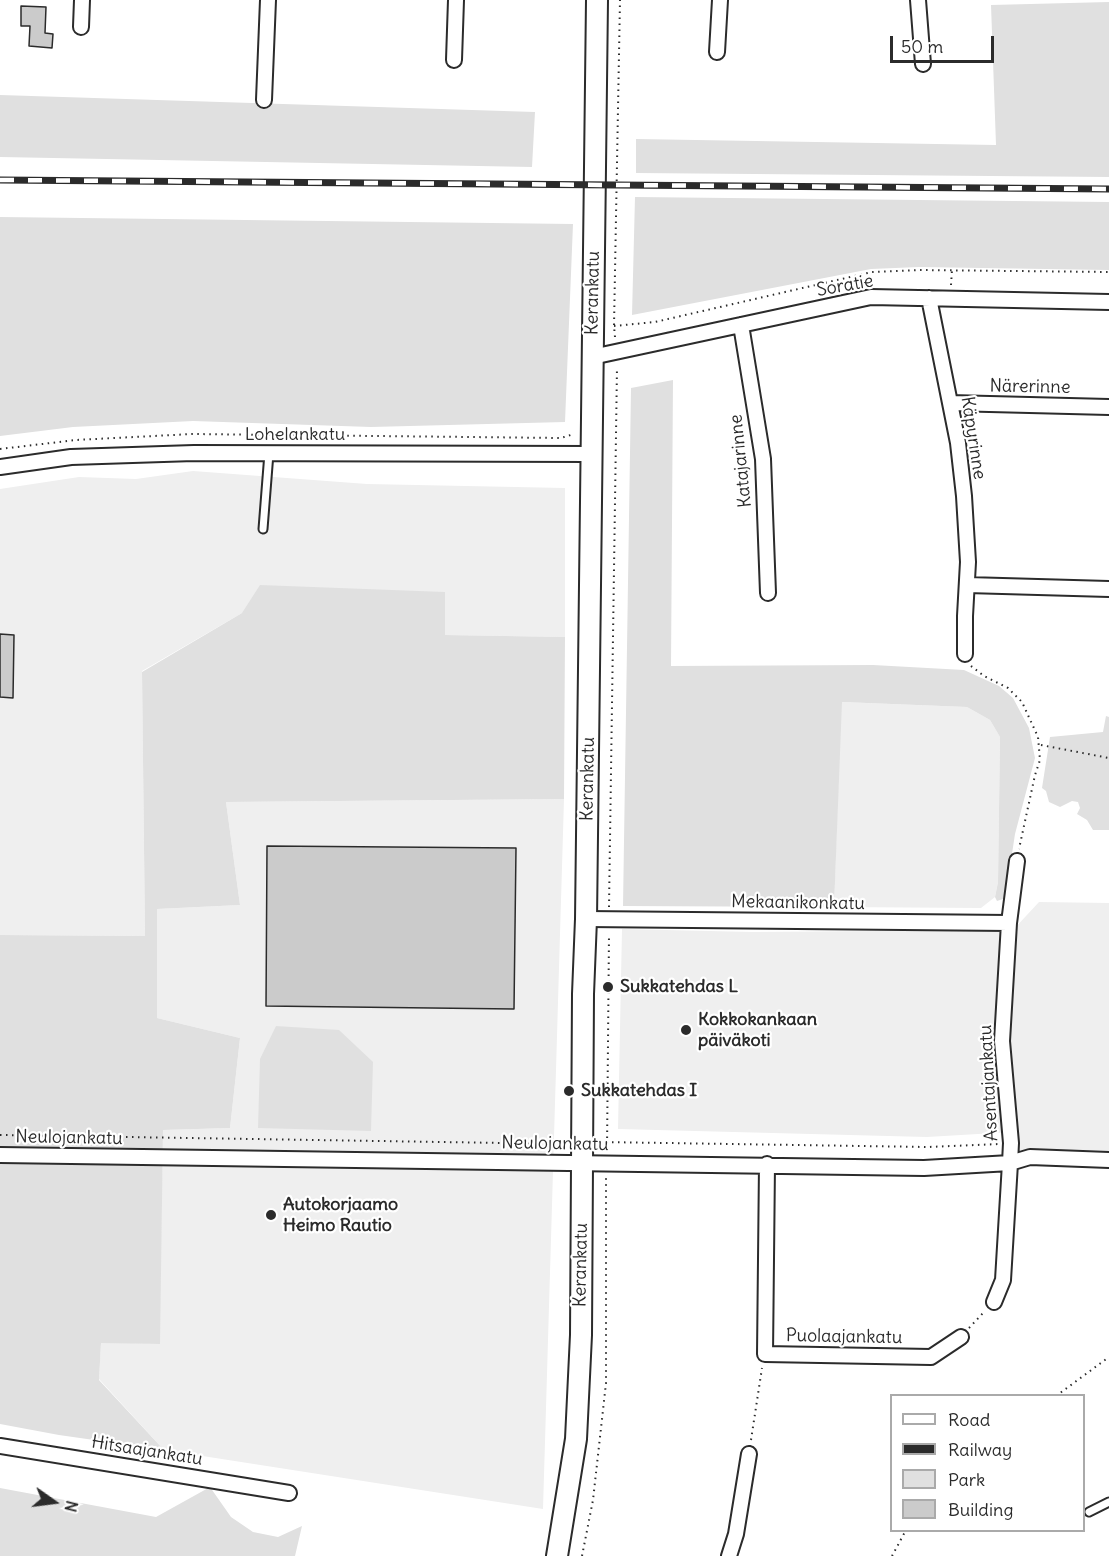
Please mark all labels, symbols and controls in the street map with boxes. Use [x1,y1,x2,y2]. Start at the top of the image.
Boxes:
scale bar [893,24,996,62]
text: 50 m [901,35,943,58]
street label: Kerankatu [581,251,605,335]
street label: Soratie [815,270,875,302]
street label: Närerinne [989,375,1071,399]
street label: Käpyrinne [956,395,990,481]
street label: Katajarinne [725,413,757,509]
street label: Lohelankatu [245,424,345,446]
street label: Kerankatu [576,737,600,821]
street label: Mekaanikonkatu [731,891,865,915]
place label: Sukkatehdas L [620,976,738,998]
marker: Sukkatehdas L [601,980,615,994]
place label: Kokkokankaan päiväkoti [698,1009,817,1052]
marker: Kokkokankaan päiväkoti [679,1023,693,1037]
street label: Asentajankatu [975,1024,1003,1142]
place label: Sukkatehdas I [581,1080,697,1102]
marker: Sukkatehdas I [562,1084,576,1098]
street label: Neulojankatu [15,1126,123,1150]
street label: Neulojankatu [501,1132,609,1156]
place label: Autokorjaamo Heimo Rautio [283,1194,398,1236]
marker: Autokorjaamo Heimo Rautio [264,1208,278,1222]
street label: Kerankatu [569,1223,593,1307]
street label: Puolaajankatu [786,1325,902,1349]
legend [890,1394,1085,1532]
text: Road [948,1408,990,1431]
street label: Hitsaajankatu [90,1432,204,1470]
text: Railway [948,1438,1012,1461]
text: Park [948,1468,985,1491]
north arrow [24,1472,84,1532]
text: Building [948,1498,1013,1521]
text: N [60,1499,83,1514]

